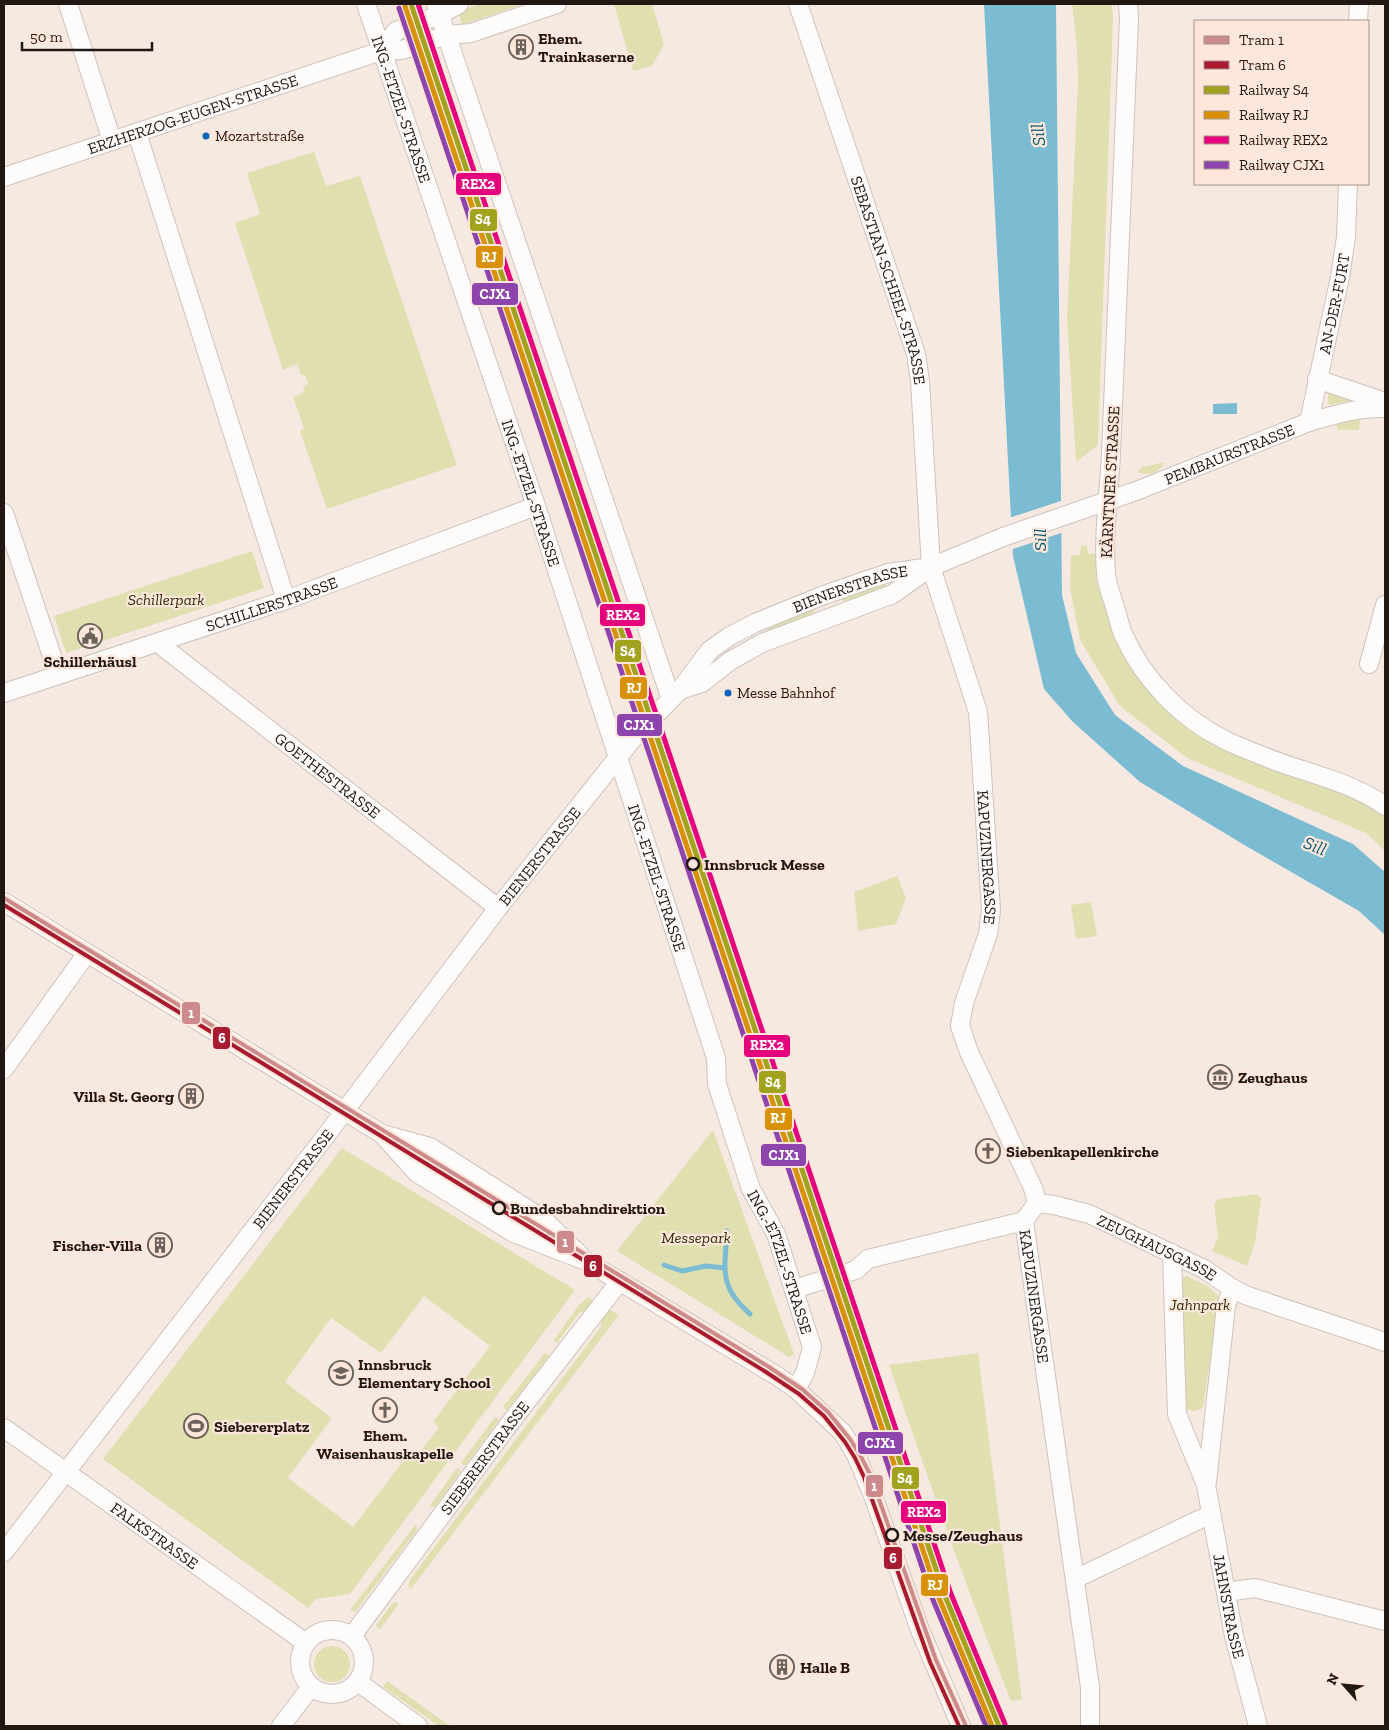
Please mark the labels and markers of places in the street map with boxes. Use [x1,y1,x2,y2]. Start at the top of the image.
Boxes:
place label: Ehem. Trainkaserne [538,29,634,66]
building icon: Ehem. Trainkaserne [508,34,534,60]
place label: Mozartstraße [215,127,304,145]
marker: Mozartstraße [201,131,211,141]
public building icon: Schillerhäusl [77,623,103,649]
place label: Schillerhäusl [44,652,137,671]
place label: Messe Bahnhof [737,684,836,702]
marker: Messe Bahnhof [723,688,733,698]
place label: Innsbruck Messe [704,855,825,874]
marker: Innsbruck Messe [686,857,700,871]
museum icon: Zeughaus [1207,1064,1233,1090]
place label: Zeughaus [1238,1068,1308,1087]
building icon: Villa St. Georg [178,1083,204,1109]
place label: Villa St. Georg [73,1087,174,1106]
church icon: Siebenkapellenkirche [975,1138,1001,1164]
place label: Siebenkapellenkirche [1006,1142,1159,1161]
place label: Bundesbahndirektion [510,1199,666,1218]
marker: Bundesbahndirektion [492,1201,506,1215]
building icon: Fischer-Villa [147,1232,173,1258]
place label: Fischer-Villa [53,1236,142,1255]
place label: Innsbruck Elementary School [358,1355,491,1392]
school or university icon: Innsbruck Elementary School [328,1360,354,1386]
church icon: Ehem. Waisenhauskapelle [372,1397,398,1423]
sports icon: Siebererplatz [183,1413,209,1439]
place label: Siebererplatz [214,1417,310,1436]
place label: Ehem. Waisenhauskapelle [316,1426,454,1463]
place label: Messe/Zeughaus [903,1526,1023,1545]
marker: Messe/Zeughaus [885,1528,899,1542]
building icon: Halle B [769,1654,795,1680]
place label: Halle B [800,1658,850,1677]

